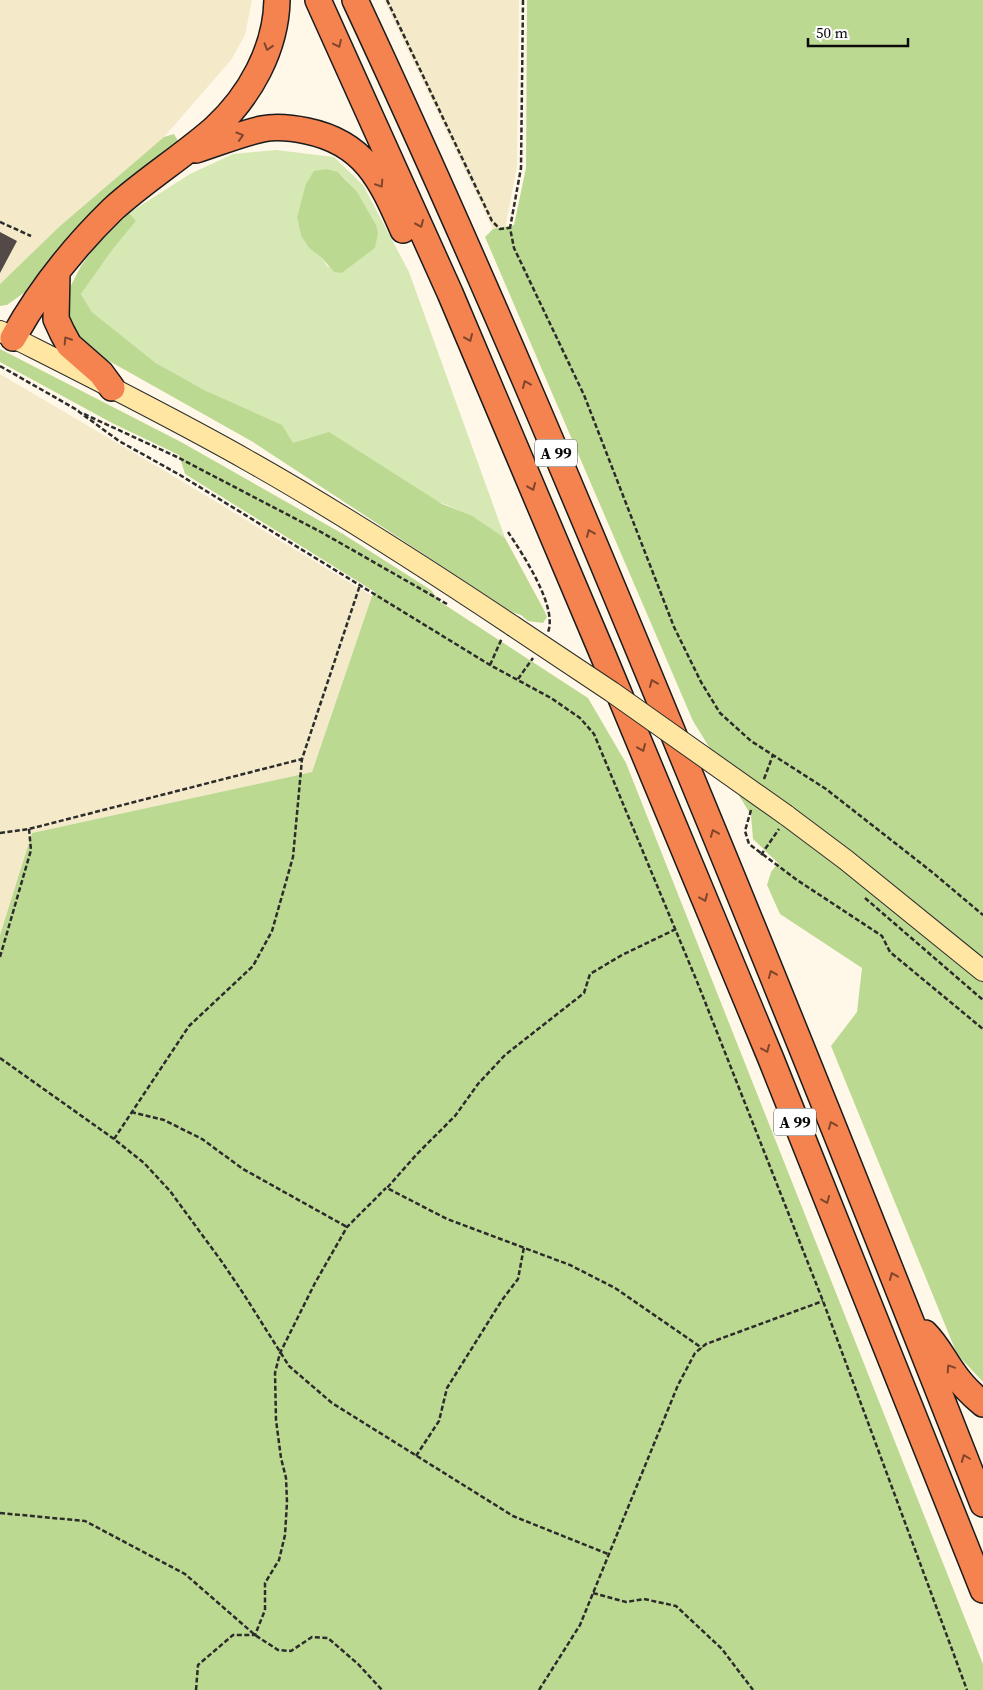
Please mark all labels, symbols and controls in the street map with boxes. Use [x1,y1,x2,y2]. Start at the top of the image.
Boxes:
scale bar [808,15,908,47]
text: 50 m [816,22,848,43]
one-way arrow [332,39,343,48]
one-way arrow [264,43,274,51]
one-way arrow [235,131,244,141]
one-way arrow [374,178,383,187]
one-way arrow [413,219,424,228]
one-way arrow [464,333,474,341]
one-way arrow [64,336,74,345]
one-way arrow [521,380,532,389]
road number: A 99 [535,439,577,466]
one-way arrow [526,482,537,491]
one-way arrow [585,529,596,538]
one-way arrow [648,679,659,688]
one-way arrow [635,743,646,752]
one-way arrow [710,829,721,838]
one-way arrow [698,894,708,902]
one-way arrow [767,970,778,979]
one-way arrow [761,1044,771,1052]
road number: A 99 [774,1108,816,1136]
one-way arrow [828,1121,839,1130]
one-way arrow [821,1195,831,1203]
one-way arrow [889,1272,899,1280]
one-way arrow [947,1364,957,1373]
one-way arrow [961,1455,971,1463]

